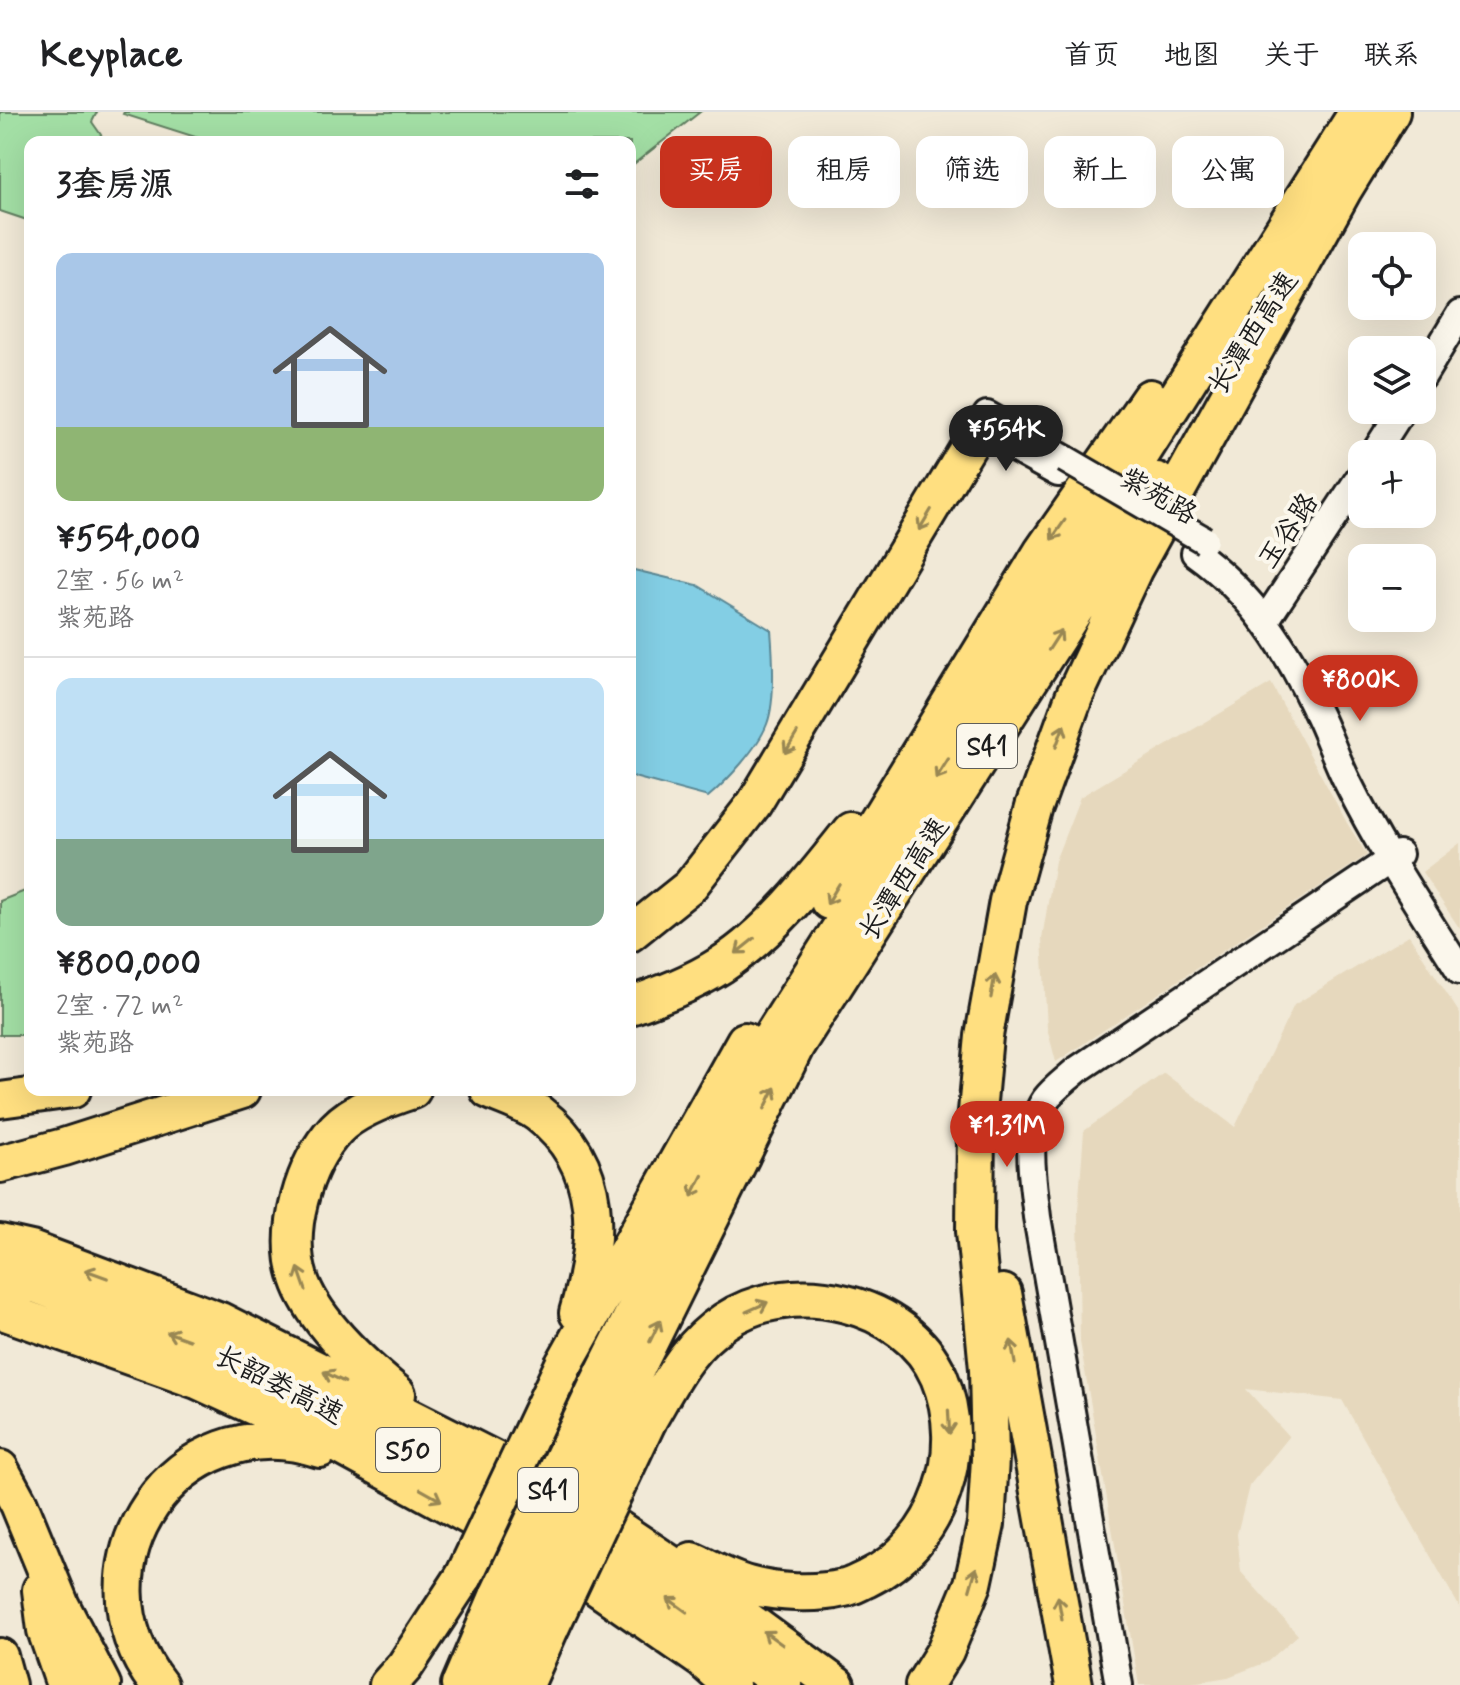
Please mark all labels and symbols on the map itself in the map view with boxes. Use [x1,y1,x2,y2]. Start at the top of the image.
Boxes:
street label: 长潭西高速 [1200,265,1308,402]
pin: ¥554K [950,405,1062,473]
street label: 紫苑路 [1112,460,1203,534]
street label: 玉谷路 [1250,486,1328,577]
one-way arrow [916,508,932,531]
one-way arrow [1050,518,1066,540]
one-way arrow [1048,629,1064,652]
pin: ¥800K [1304,655,1416,723]
road number: S41 [957,724,1017,768]
one-way arrow [1054,724,1068,748]
one-way arrow [783,731,799,754]
one-way arrow [933,757,949,780]
street label: 长潭西高速 [851,811,959,948]
one-way arrow [825,882,841,905]
one-way arrow [735,937,756,954]
one-way arrow [987,974,1002,999]
one-way arrow [763,1087,778,1111]
pin: ¥1.31M [942,1101,1072,1169]
one-way arrow [689,1174,705,1198]
one-way arrow [84,1266,109,1281]
one-way arrow [293,1266,308,1291]
one-way arrow [744,1298,769,1313]
one-way arrow [647,1320,663,1344]
one-way arrow [166,1328,190,1342]
street label: 长韶娄高速 [208,1338,350,1434]
one-way arrow [1005,1340,1020,1366]
one-way arrow [323,1369,347,1385]
one-way arrow [942,1408,957,1435]
road number: S50 [376,1428,440,1472]
road number: S41 [518,1468,578,1512]
one-way arrow [418,1488,442,1504]
one-way arrow [967,1566,982,1592]
one-way arrow [1051,1596,1066,1621]
one-way arrow [667,1597,688,1614]
one-way arrow [763,1630,785,1646]

